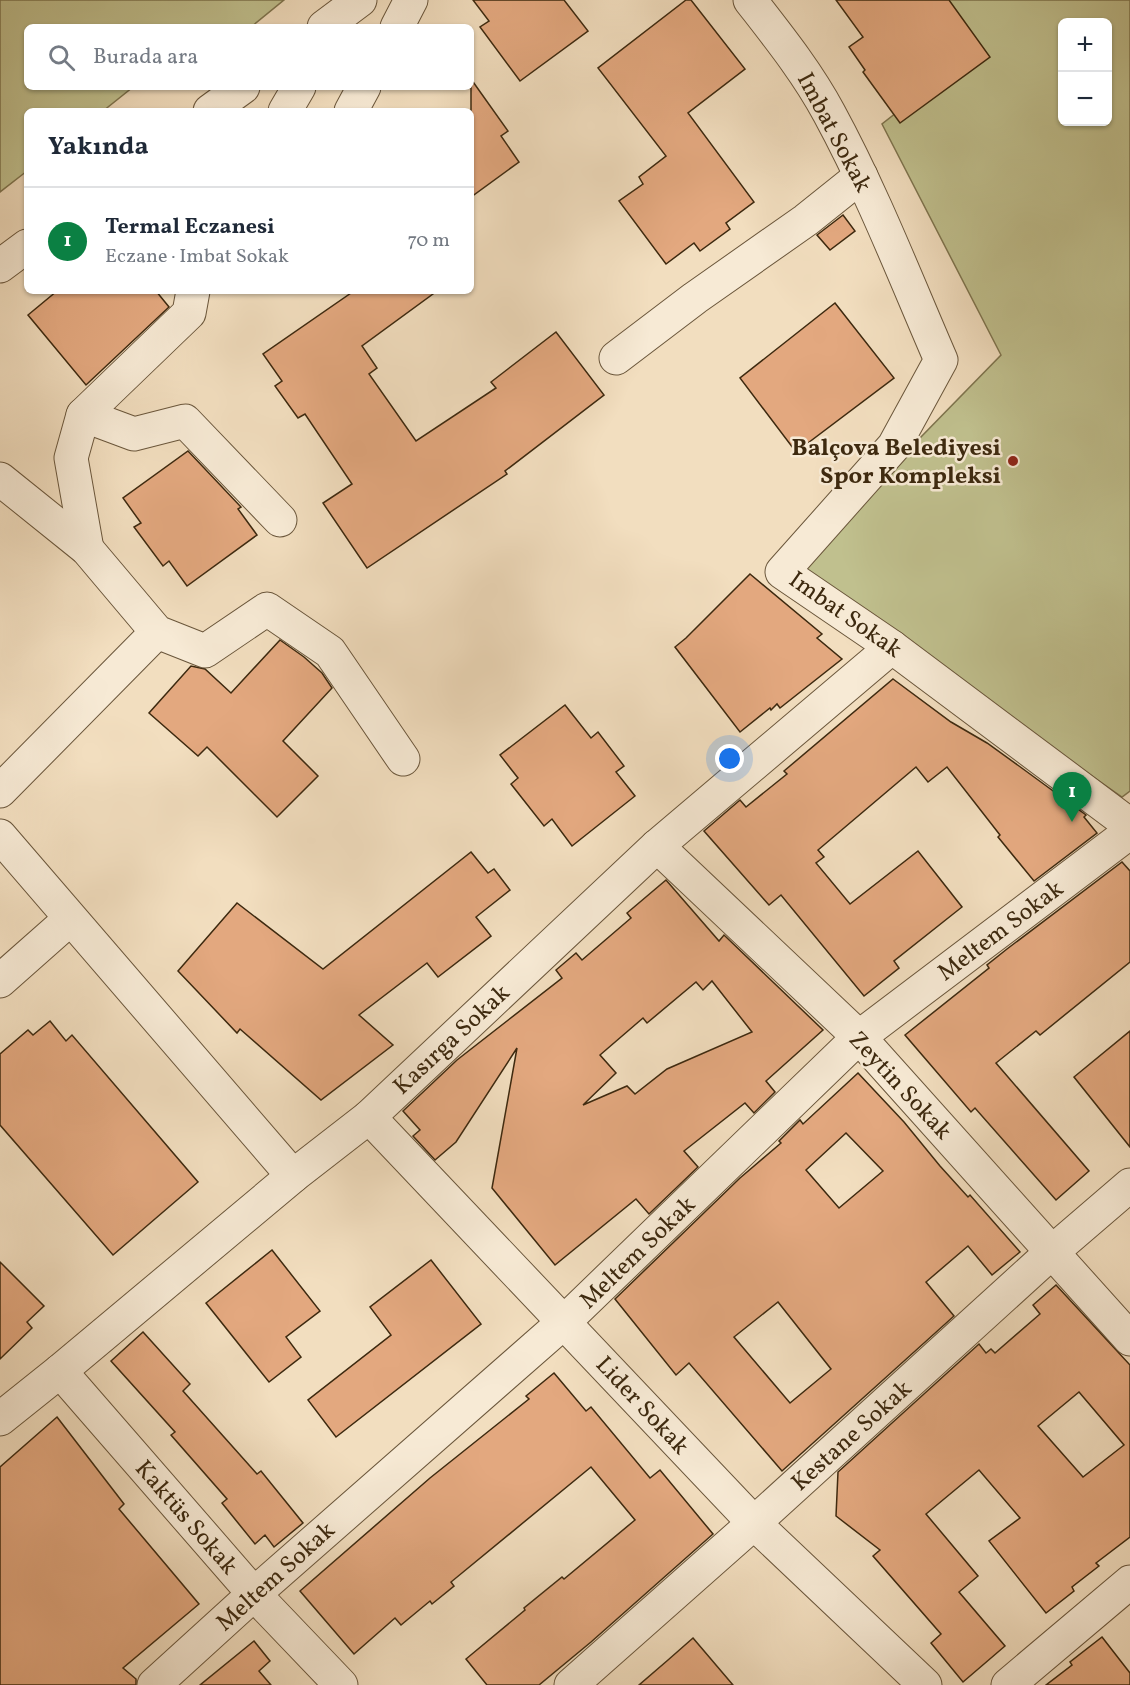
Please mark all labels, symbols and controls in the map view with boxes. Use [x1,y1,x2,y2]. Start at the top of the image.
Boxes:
map controls [1058,18,1112,126]
button: + [1058,18,1112,72]
search box [24,24,474,90]
icon: search [45,41,78,74]
text: Burada ara [93,42,198,73]
street label: Imbat Sokak [787,67,879,199]
button: − [1058,72,1112,126]
text: Yakında [48,129,149,165]
text: Termal Eczanesi [105,212,275,243]
text: 1 [63,227,72,255]
text: 70 m [407,227,450,255]
text: Eczane · Imbat Sokak [105,243,289,271]
place label: Balçova Belediyesi Spor Kompleksi [792,432,1001,494]
marker: Balçova Belediyesi Spor Kompleksi [1006,454,1020,468]
street label: Imbat Sokak [781,564,908,667]
your location [715,744,744,773]
pin: 1 [1052,772,1092,822]
street label: Meltem Sokak [931,873,1071,990]
street label: Kasırga Sokak [386,977,518,1104]
street label: Zeytin Sokak [840,1024,959,1148]
street label: Meltem Sokak [573,1189,704,1318]
street label: Lider Sokak [587,1349,696,1463]
street label: Kestane Sokak [785,1373,920,1500]
street label: Kaktüs Sokak [126,1453,245,1583]
street label: Meltem Sokak [209,1515,343,1640]

